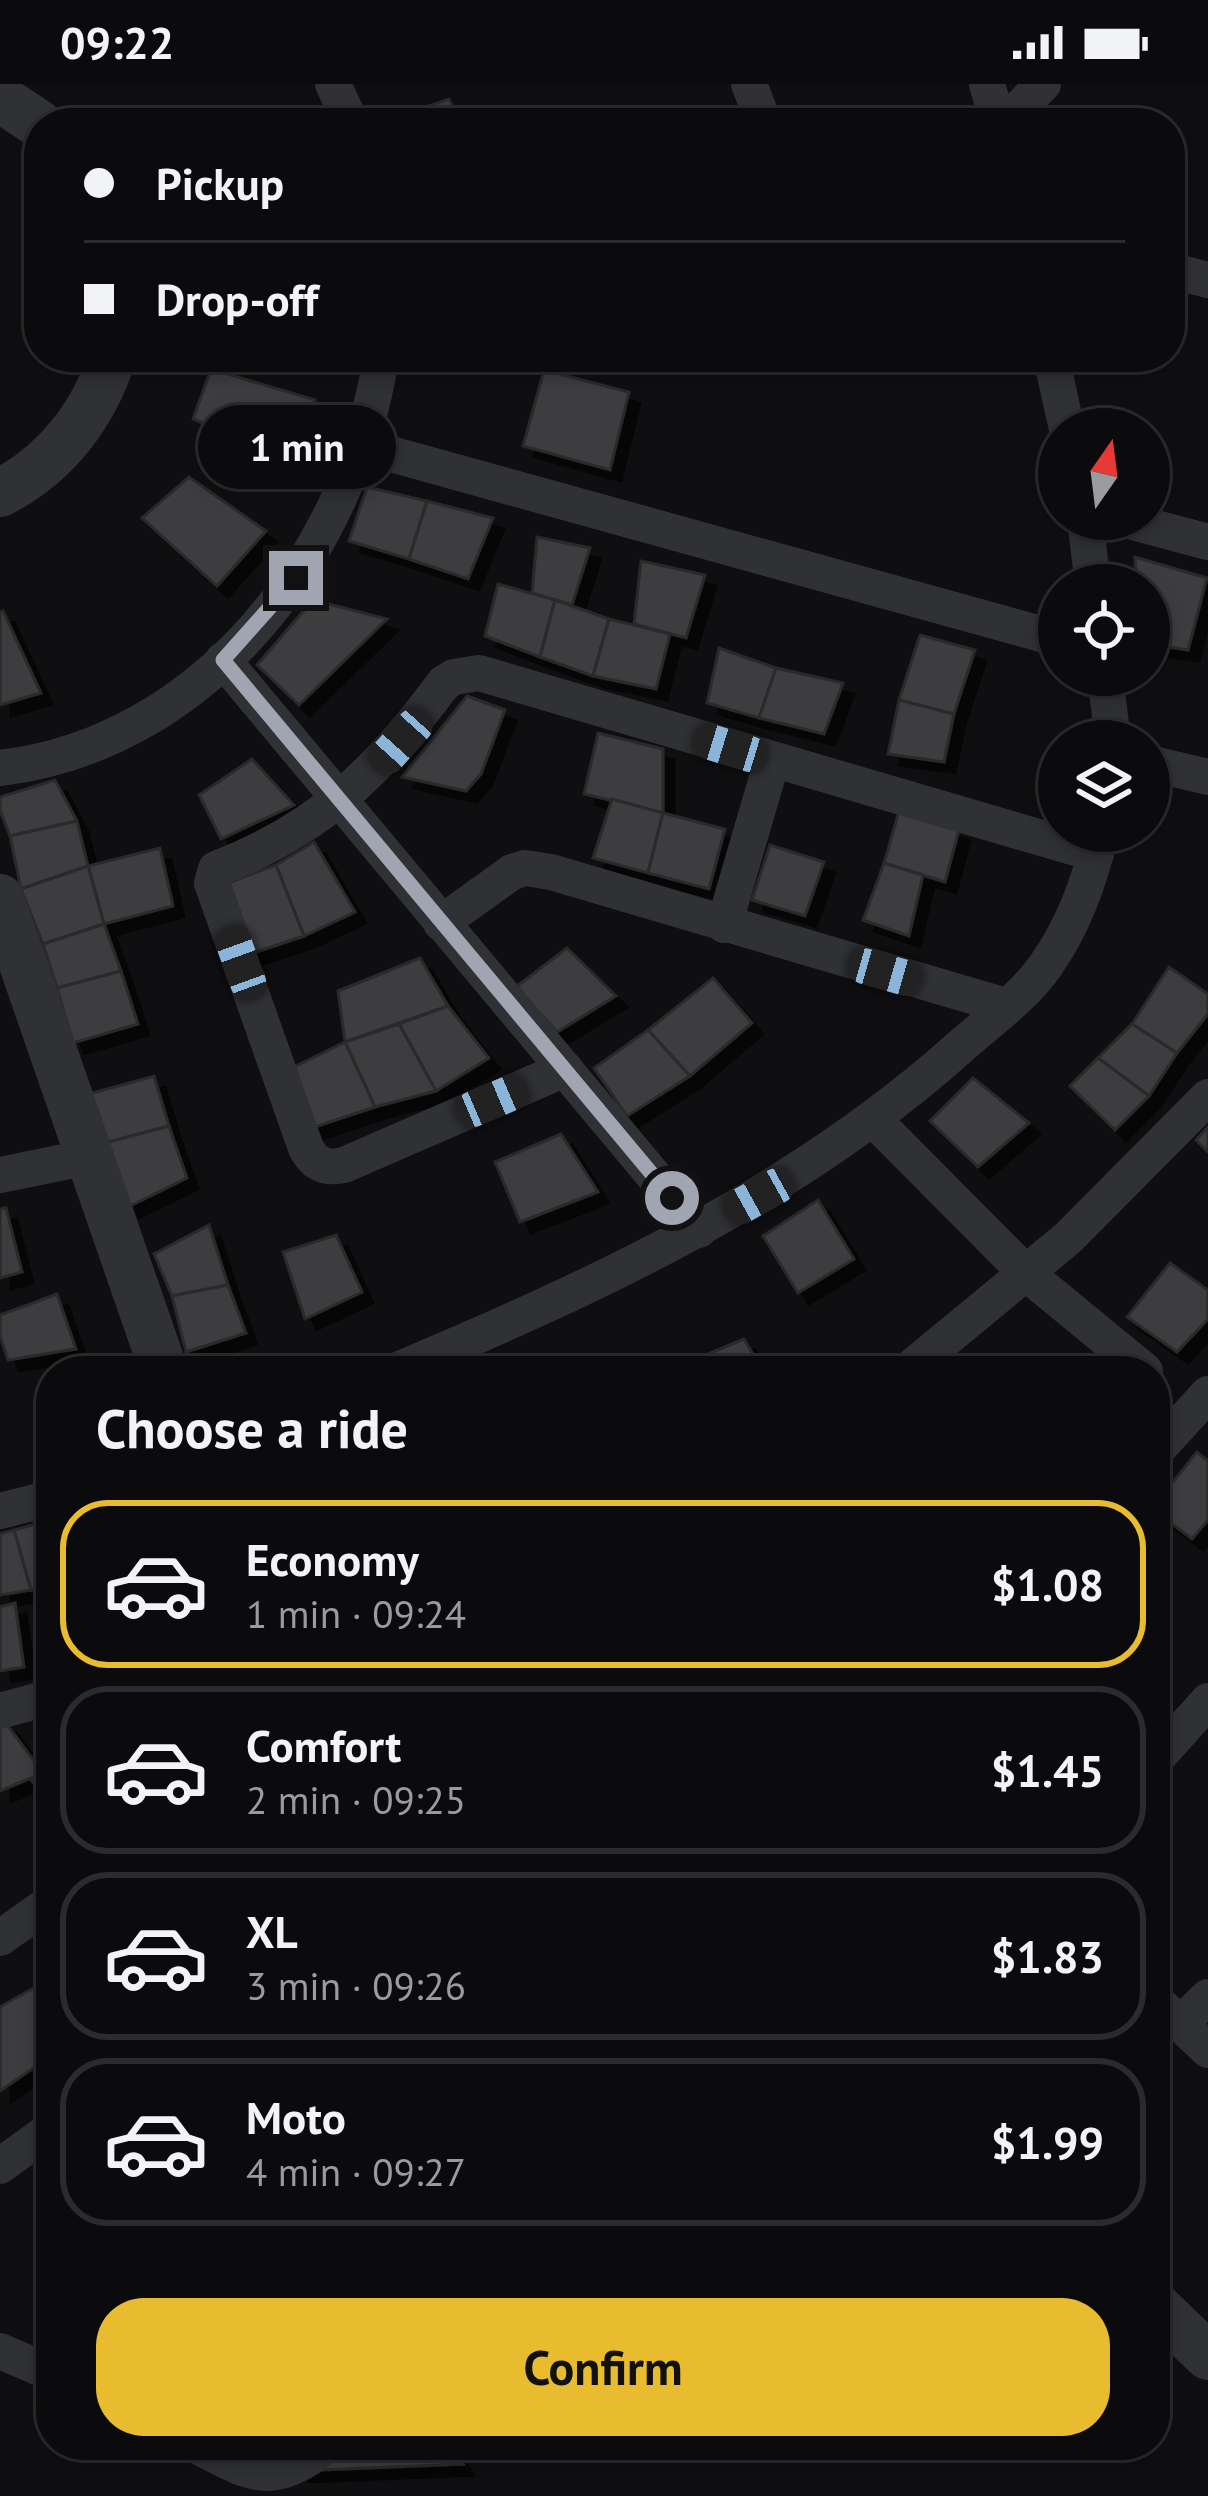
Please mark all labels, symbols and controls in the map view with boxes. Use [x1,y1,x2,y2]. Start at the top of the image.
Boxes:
text: 09:22 [60,13,174,71]
text: Pickup [156,154,284,212]
text: Drop-off [156,270,318,328]
callout: 1 min [197,404,395,488]
north arrow [1038,408,1170,540]
map controls [1038,408,1170,852]
text: 1 min [249,421,345,472]
route end [269,551,323,605]
button: locate [1038,564,1170,696]
car [364,702,438,780]
car [690,720,770,776]
button: layers [1038,720,1170,852]
car [212,923,270,1003]
car [845,945,925,999]
car [452,1070,532,1132]
car [719,1163,799,1229]
route start [645,1171,699,1225]
text: Choose a ride [96,1393,408,1463]
icon: car [102,1530,210,1638]
text: Economy [246,1530,419,1588]
text: $1.08 [991,1555,1104,1613]
text: 1 min · 09:24 [246,1588,466,1639]
icon: car [102,1716,210,1824]
text: Comfort [246,1716,401,1774]
text: $1.45 [991,1741,1104,1799]
text: 2 min · 09:25 [246,1774,466,1825]
icon: car [102,1902,210,2010]
text: XL [246,1902,298,1960]
text: $1.83 [991,1927,1104,1985]
text: 3 min · 09:26 [246,1960,466,2011]
icon: car [102,2088,210,2196]
text: Moto [246,2088,346,2146]
text: $1.99 [991,2113,1104,2171]
text: 4 min · 09:27 [246,2146,466,2197]
button: Confirm [96,2298,1110,2436]

